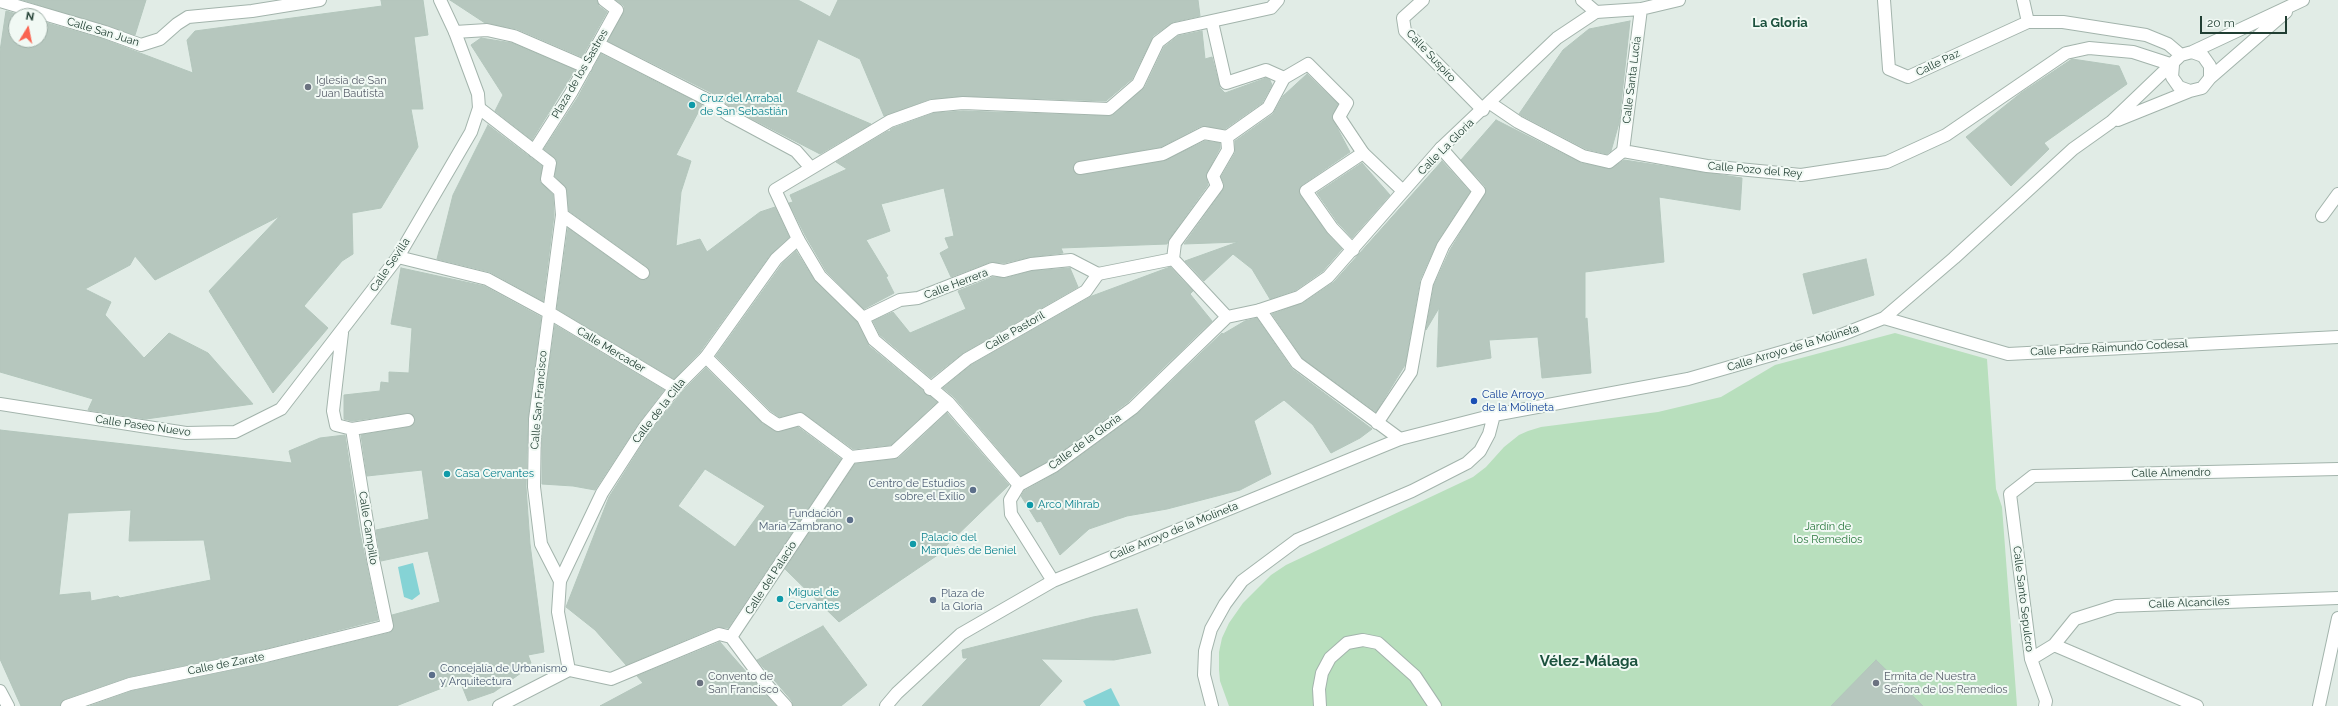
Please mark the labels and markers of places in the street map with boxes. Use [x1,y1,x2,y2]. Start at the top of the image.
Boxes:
place label: Iglesia de San Juan Bautista [316,74,387,100]
marker: Iglesia de San Juan Bautista [303,82,313,92]
place label: Cruz del Arrabal de San Sebastián [700,92,788,118]
marker: Cruz del Arrabal de San Sebastián [687,100,697,110]
place label: Calle Arroyo de la Molineta [1482,388,1554,414]
marker: Calle Arroyo de la Molineta [1469,396,1479,406]
place label: Casa Cervantes [455,467,534,481]
marker: Casa Cervantes [442,469,452,479]
place label: Centro de Estudios sobre el Exilio [869,477,965,503]
marker: Centro de Estudios sobre el Exilio [968,485,978,495]
place label: Arco Mihrab [1038,498,1100,512]
marker: Arco Mihrab [1025,500,1035,510]
place label: Fundación María Zambrano [759,507,842,533]
marker: Fundación María Zambrano [845,515,855,525]
place label: Palacio del Marqués de Beniel [921,531,1016,557]
marker: Palacio del Marqués de Beniel [908,539,918,549]
place label: Miguel de Cervantes [788,586,839,612]
place label: Plaza de la Gloria [941,587,984,613]
marker: Miguel de Cervantes [775,594,785,604]
marker: Plaza de la Gloria [928,595,938,605]
place label: Concejalía de Urbanismo y Arquitectura [440,662,567,688]
marker: Concejalía de Urbanismo y Arquitectura [427,670,437,680]
place label: Convento de San Francisco [708,670,778,696]
place label: Ermita de Nuestra Señora de los Remedios [1884,670,2008,696]
marker: Convento de San Francisco [695,678,705,688]
marker: Ermita de Nuestra Señora de los Remedios [1871,678,1881,688]

